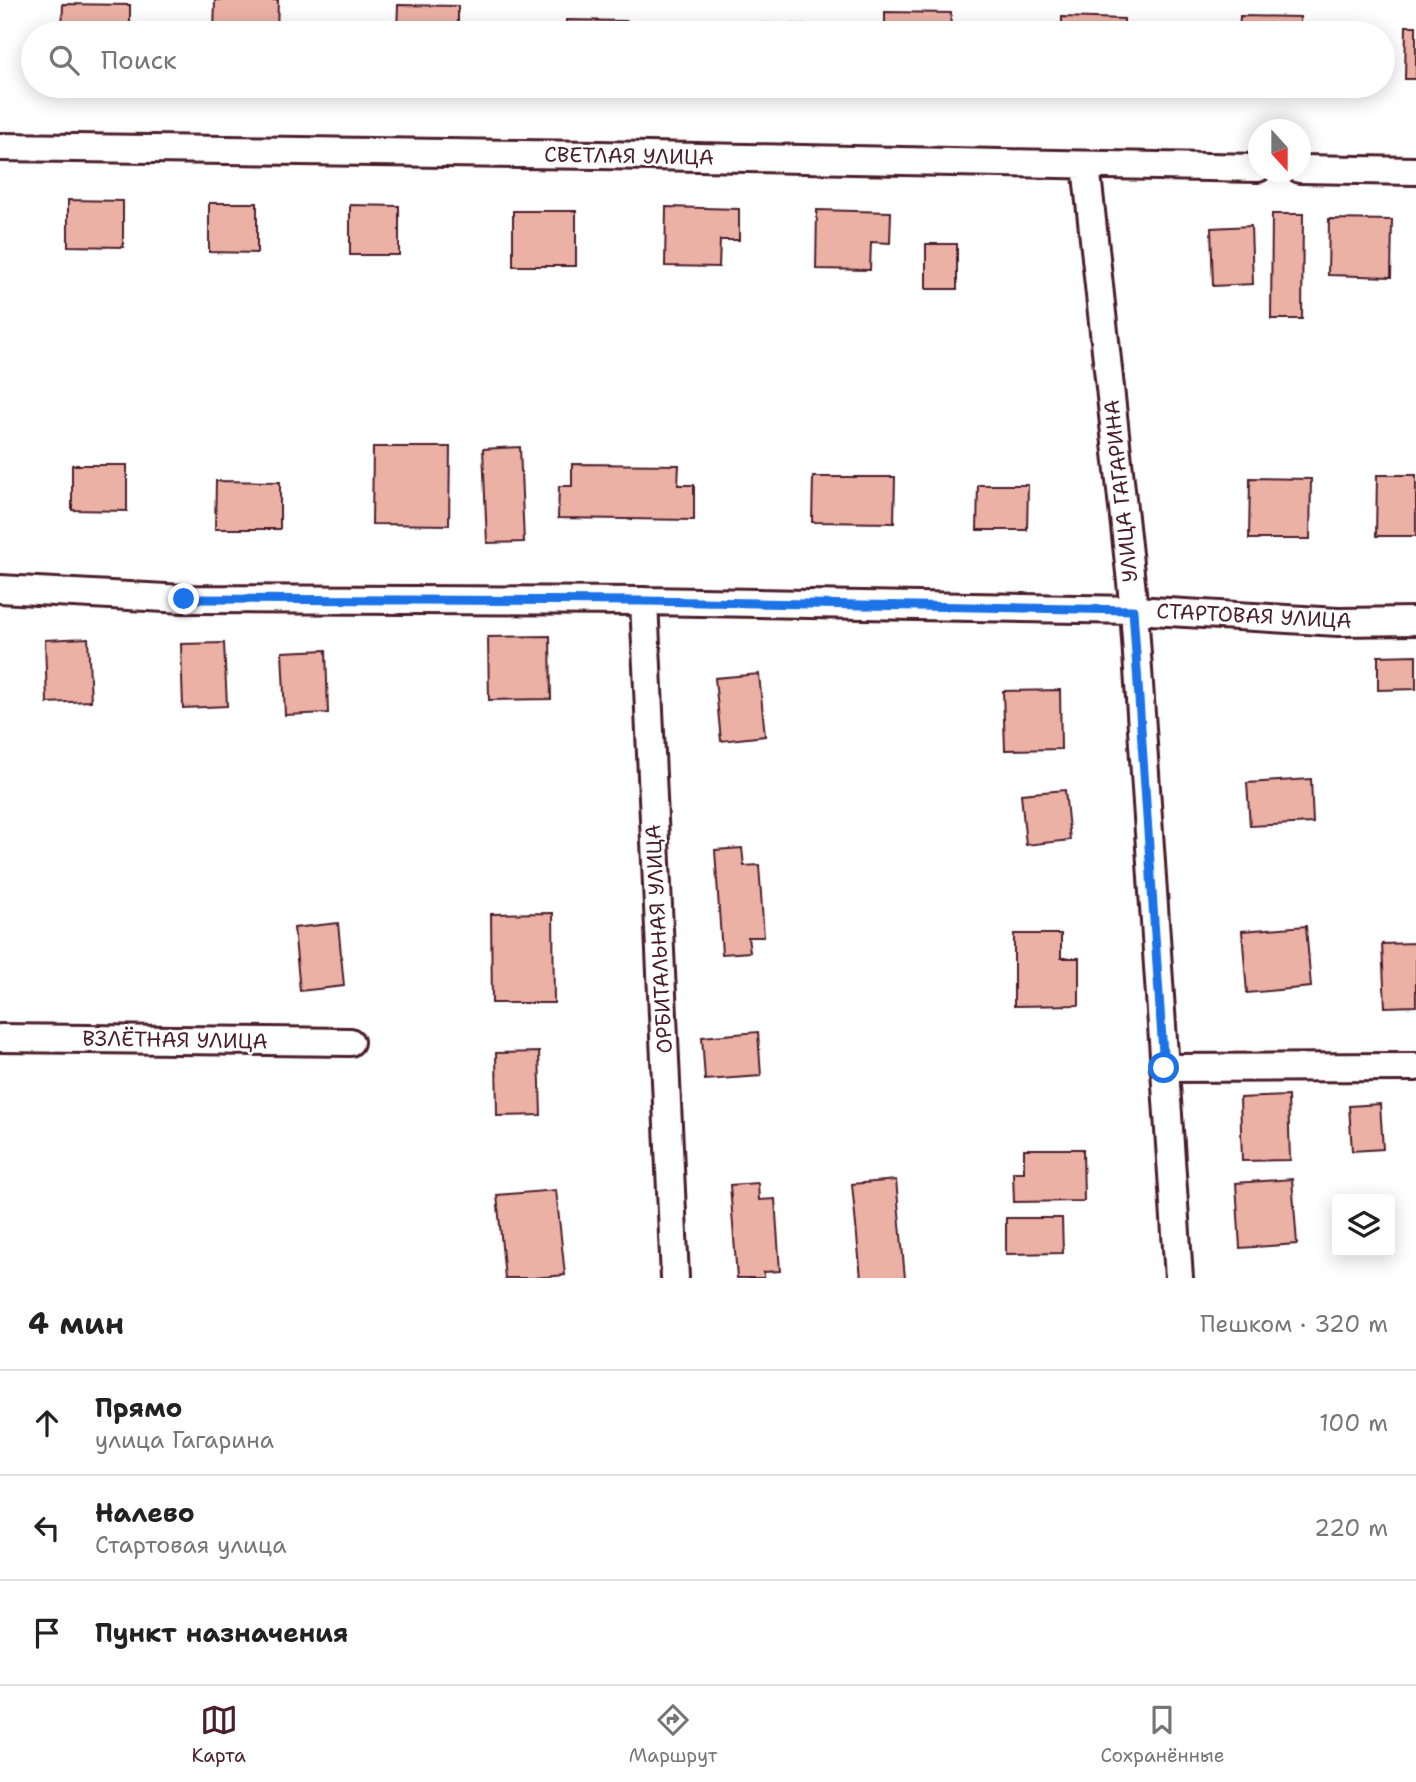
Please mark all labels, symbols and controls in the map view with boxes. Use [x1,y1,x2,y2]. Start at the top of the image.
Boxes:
search box [21,21,1395,98]
icon: search [45,41,83,79]
text: Поиск [101,42,177,77]
north arrow [1248,119,1311,182]
street label: СВЕТЛАЯ УЛИЦА [544,141,714,171]
street label: УЛИЦА ГАГАРИНА [1097,398,1145,584]
route end [168,583,199,614]
street label: СТАРТОВАЯ УЛИЦА [1156,597,1352,635]
street label: ОРБИТАЛЬНАЯ УЛИЦА [639,824,679,1054]
street label: ВЗЛЁТНАЯ УЛИЦА [82,1024,268,1056]
route start [1148,1052,1179,1083]
map controls [1332,1194,1395,1257]
button: layers [1332,1194,1395,1257]
text: 4 мин [28,1303,124,1344]
text: Пешком · 320 m [1200,1309,1388,1339]
text: Прямо [95,1390,183,1425]
icon: ahead [28,1404,66,1442]
text: 100 m [1319,1408,1388,1438]
text: улица Гагарина [95,1425,274,1455]
text: Налево [95,1495,195,1530]
icon: left [28,1509,66,1547]
text: 220 m [1314,1513,1388,1543]
text: Стартовая улица [95,1530,287,1560]
icon: arrive [28,1614,66,1652]
text: Пункт назначения [95,1615,348,1650]
tab: Карта [191,1701,246,1768]
tab: Маршрут [629,1701,717,1768]
tab: Сохранённые [1100,1701,1225,1768]

